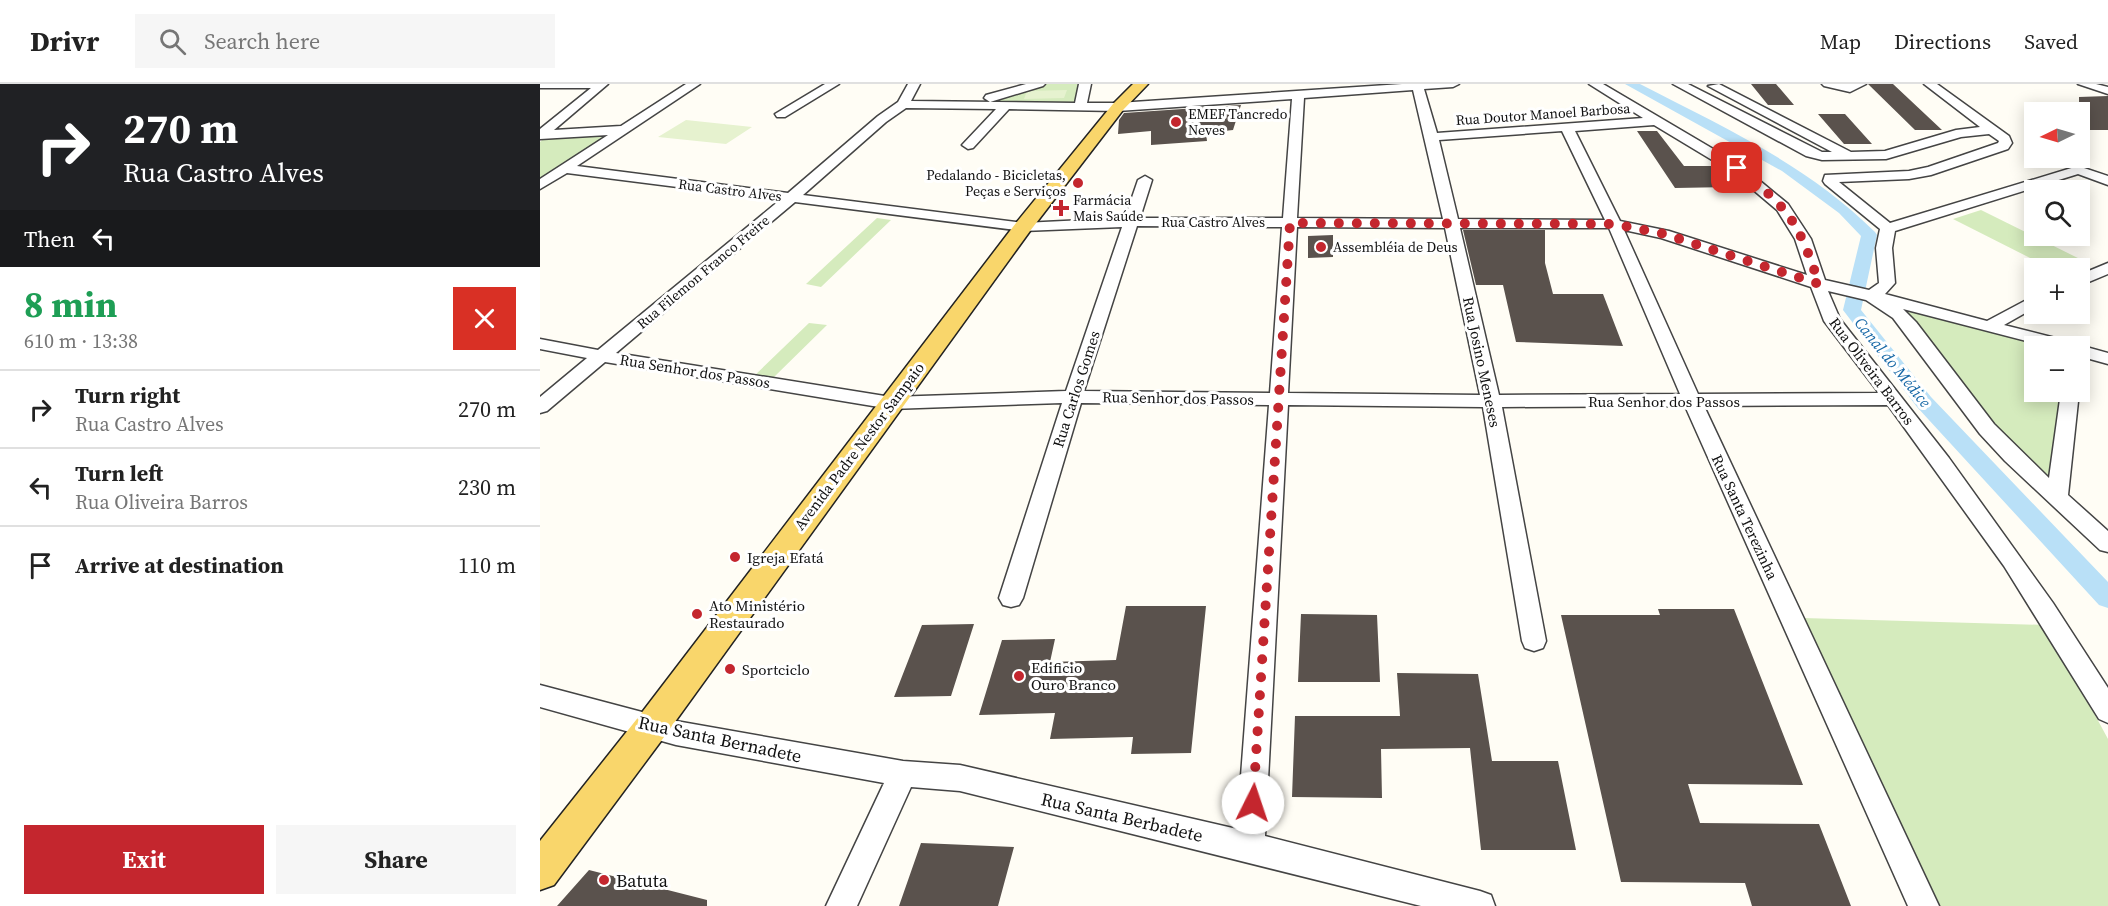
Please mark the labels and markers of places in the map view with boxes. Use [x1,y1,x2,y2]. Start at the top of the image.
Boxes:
place label: EMEF Tancredo Neves [1188,104,1288,140]
marker: EMEF Tancredo Neves [1169,115,1183,129]
pin [1711,142,1762,193]
place label: Pedalando - Bicicletas, Peças e Serviços [926,165,1066,201]
marker: Pedalando - Bicicletas, Peças e Serviços [1071,176,1085,190]
place label: Farmácia Mais Saúde [1073,190,1143,226]
marker: Farmácia Mais Saúde [1054,201,1068,215]
place label: Assembléia de Deus [1333,237,1458,257]
marker: Assembléia de Deus [1314,240,1328,254]
place label: Igreja Efatá [747,547,824,568]
marker: Igreja Efatá [728,550,742,564]
place label: Ato Ministério Restaurado [709,595,805,633]
marker: Ato Ministério Restaurado [690,607,704,621]
place label: Edificio Ouro Branco [1031,657,1116,695]
place label: Sportciclo [742,659,810,680]
marker: Sportciclo [723,662,737,676]
marker: Edificio Ouro Branco [1012,669,1026,683]
place label: Batuta [616,868,669,893]
marker: Batuta [597,873,611,887]

